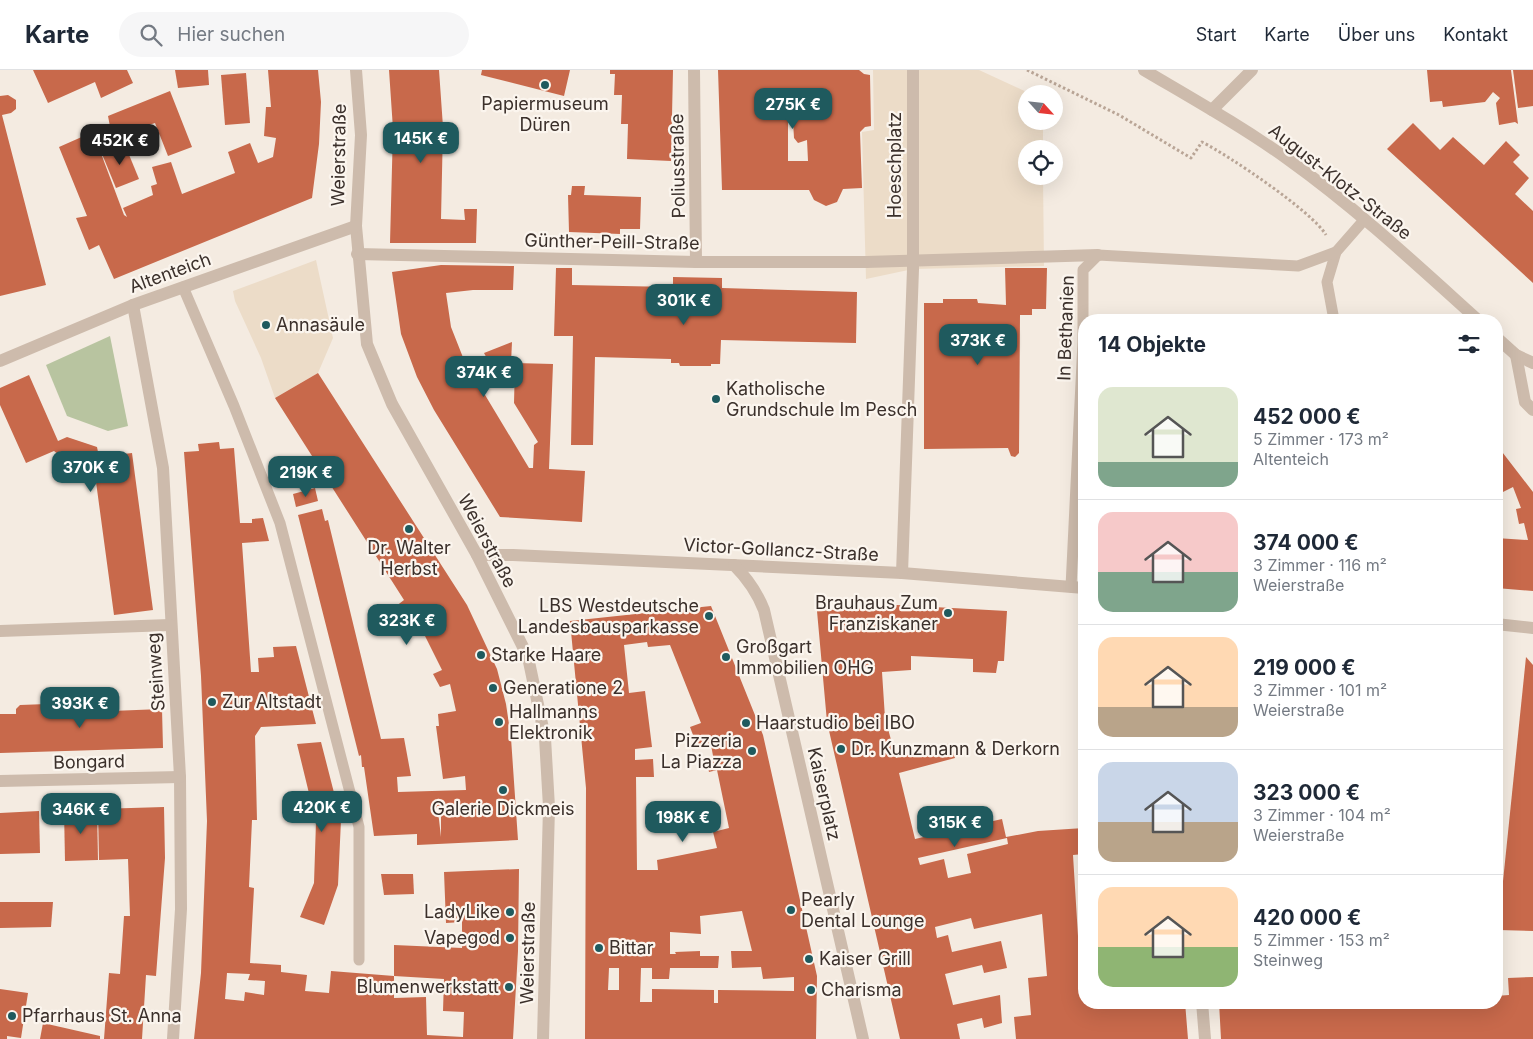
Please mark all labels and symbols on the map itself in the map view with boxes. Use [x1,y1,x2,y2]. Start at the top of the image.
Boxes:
marker: Papiermuseum Düren [539,79,551,91]
north arrow [1018,85,1062,130]
pin: 275K € [752,88,834,130]
place label: Papiermuseum Düren [481,93,609,135]
street label: Weierstraße [327,103,350,207]
street label: Hoeschplatz [884,112,905,218]
street label: Poliusstraße [666,113,689,219]
street label: August-Klotz-Straße [1265,119,1416,244]
pin: 145K € [380,122,462,164]
pin: 452K € [79,124,161,166]
street label: Günther-Peill-Straße [524,229,700,254]
street label: Altenteich [126,248,214,297]
street label: In Bethanien [1053,275,1078,381]
pin: 301K € [643,284,725,326]
place label: Annasäule [276,314,365,335]
marker: Annasäule [260,319,272,331]
pin: 373K € [937,324,1019,366]
pin: 374K € [443,356,525,398]
place label: Katholische Grundschule Im Pesch [726,378,917,420]
marker: Katholische Grundschule Im Pesch [710,393,722,405]
pin: 370K € [50,450,132,493]
pin: 219K € [265,456,347,498]
street label: Weierstraße [454,490,521,591]
marker: Dr. Walter Herbst [403,523,415,535]
street label: Victor-Gollancz-Straße [683,534,879,565]
place label: Dr. Walter Herbst [367,537,451,579]
place label: Brauhaus Zum Franziskaner [815,592,938,634]
place label: LBS Westdeutsche Landesbausparkasse [518,595,699,637]
pin: 323K € [366,604,448,646]
marker: Brauhaus Zum Franziskaner [942,607,954,619]
marker: LBS Westdeutsche Landesbausparkasse [703,610,715,622]
street label: Steinweg [142,632,169,712]
place label: Großgart Immobilien OHG [736,636,874,678]
place label: Starke Haare [491,644,601,665]
marker: Starke Haare [475,649,487,661]
marker: Großgart Immobilien OHG [720,651,732,663]
place label: Generatione 2 [503,677,623,698]
marker: Generatione 2 [487,682,499,694]
pin: 393K € [39,686,121,729]
place label: Zur Altstadt [222,691,321,712]
marker: Zur Altstadt [206,696,218,708]
place label: Hallmanns Elektronik [509,701,598,743]
place label: Haarstudio bei IBO [756,712,915,733]
marker: Hallmanns Elektronik [493,716,505,728]
marker: Haarstudio bei IBO [740,717,752,729]
place label: Pizzeria La Piazza [661,730,742,772]
place label: Dr. Kunzmann & Derkorn [851,738,1060,759]
marker: Dr. Kunzmann & Derkorn [835,743,847,755]
marker: Pizzeria La Piazza [746,745,758,757]
street label: Kaiserplatz [804,745,845,843]
street label: Bongard [53,750,125,773]
marker: Galerie Dickmeis [497,784,509,796]
pin: 420K € [281,790,363,833]
pin: 346K € [40,792,122,835]
place label: Galerie Dickmeis [432,798,575,819]
pin: 198K € [642,800,724,843]
pin: 315K € [914,806,996,848]
place label: Pearly Dental Lounge [801,889,924,931]
place label: LadyLike [424,901,500,922]
street label: Weierstraße [516,901,539,1005]
marker: Pearly Dental Lounge [785,904,797,916]
marker: LadyLike [504,906,516,918]
place label: Vapegod [424,927,500,948]
marker: Vapegod [504,932,516,944]
place label: Bittar [609,937,654,958]
marker: Bittar [593,942,605,954]
place label: Kaiser Grill [819,948,911,969]
marker: Kaiser Grill [803,953,815,965]
place label: Blumenwerkstatt [357,976,499,997]
place label: Charisma [821,979,902,1000]
marker: Blumenwerkstatt [503,981,515,993]
marker: Charisma [805,984,817,996]
place label: Pfarrhaus St. Anna [22,1005,182,1026]
marker: Pfarrhaus St. Anna [6,1010,18,1022]

